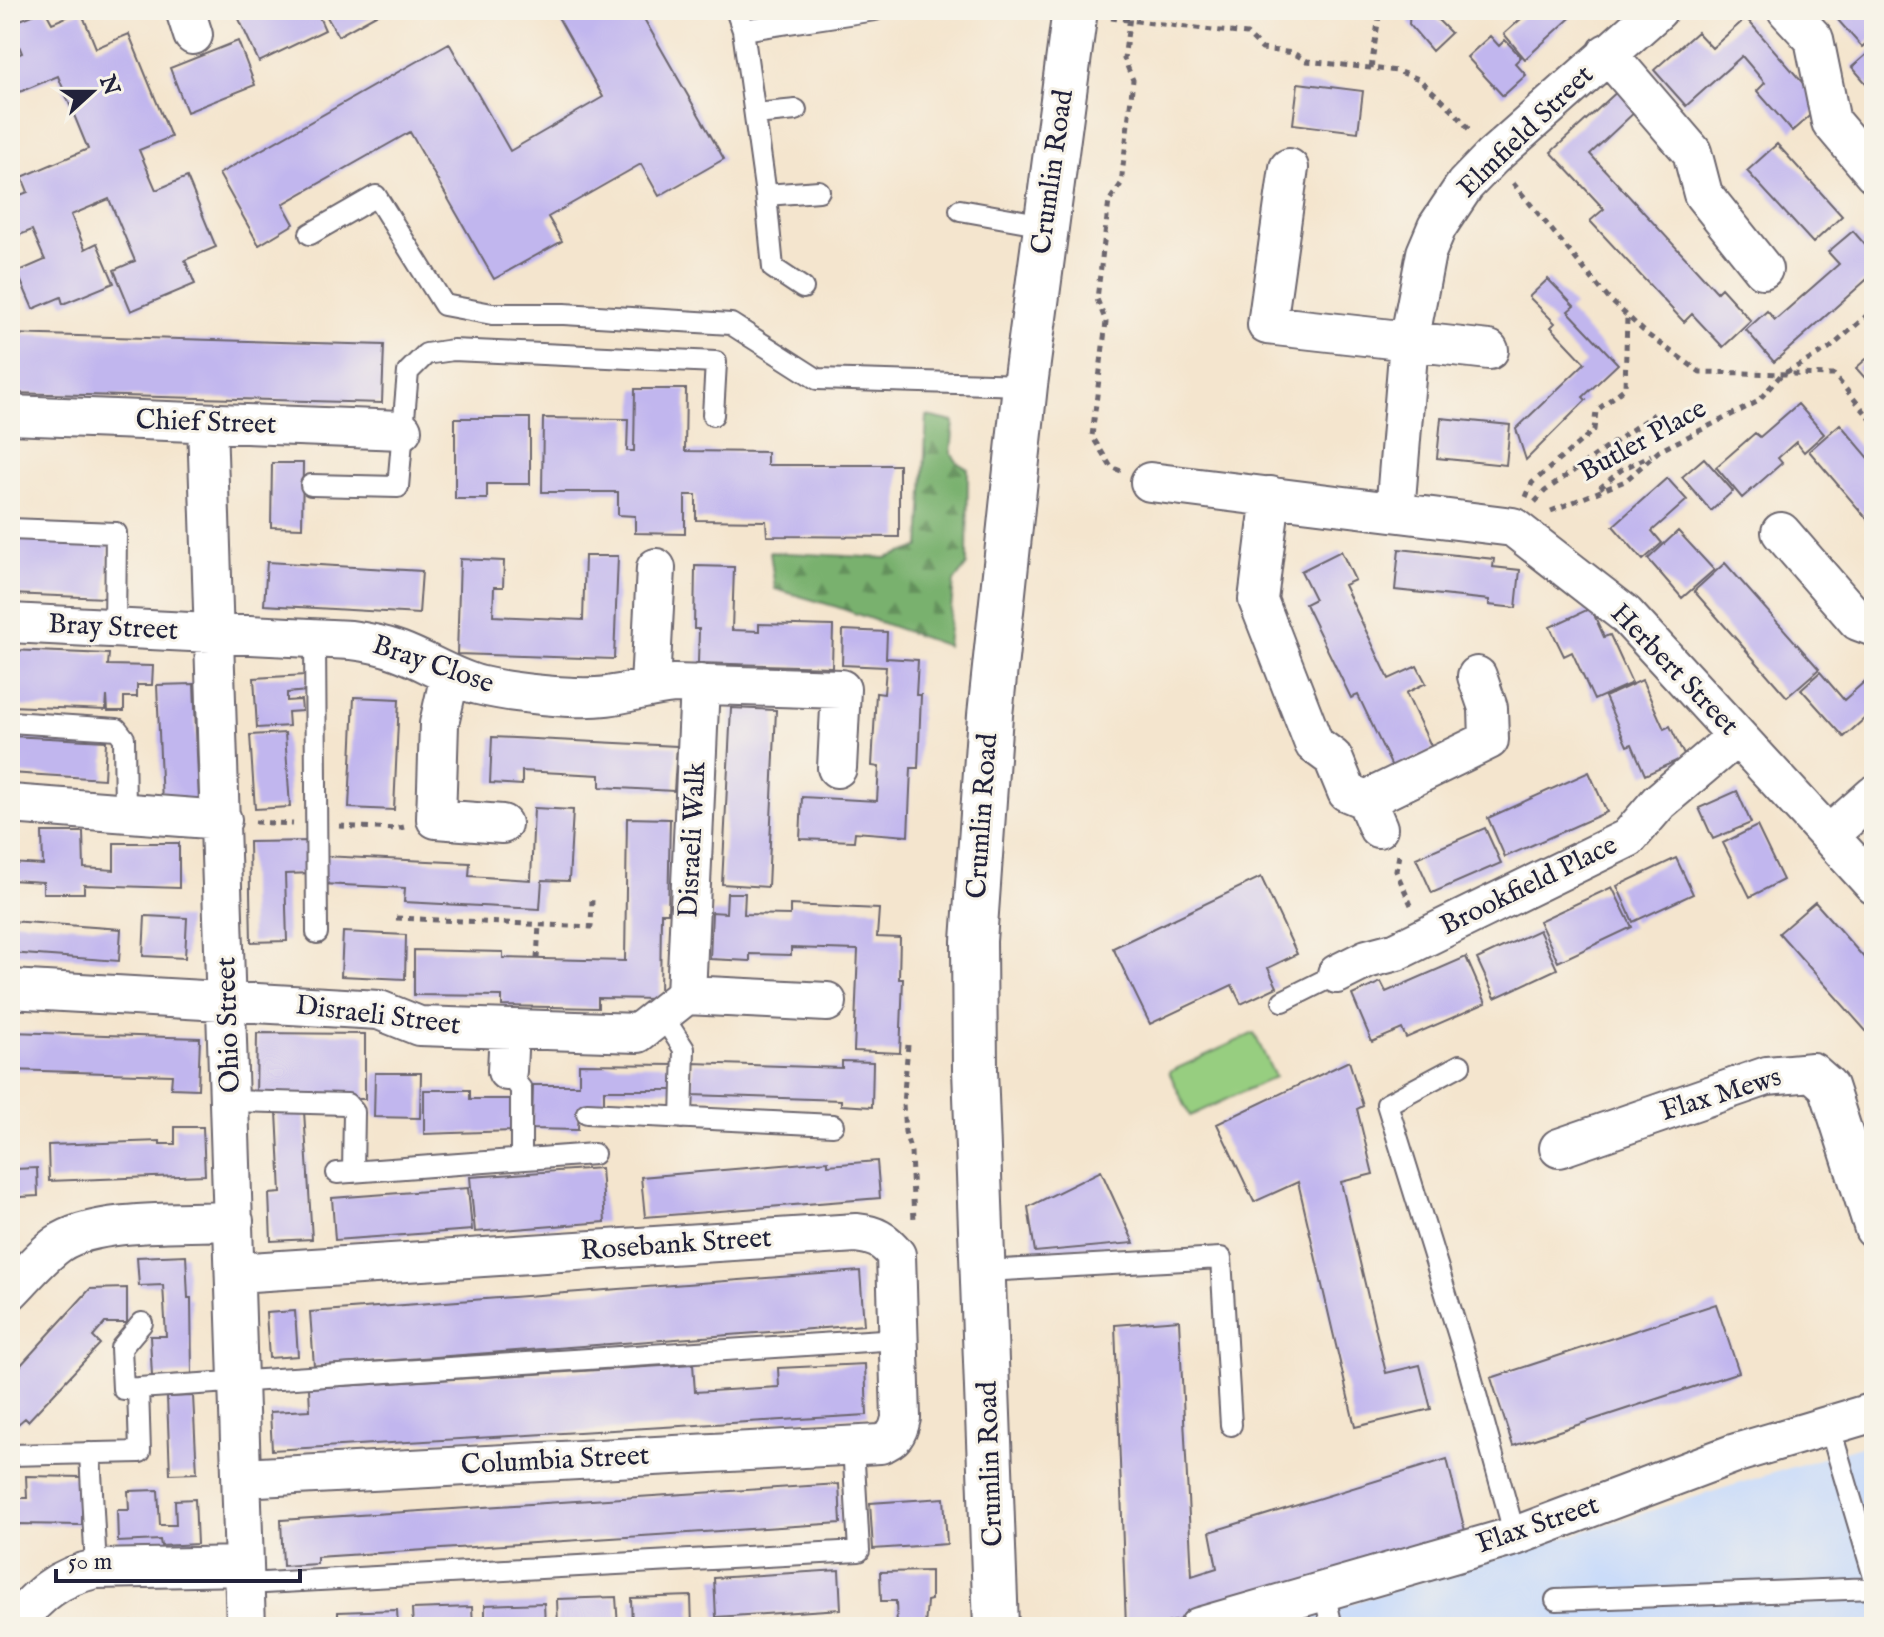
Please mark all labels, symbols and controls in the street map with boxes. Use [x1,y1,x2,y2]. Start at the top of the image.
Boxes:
north arrow [52,52,132,132]
street label: Elmfield Street [1451,58,1602,206]
text: N [92,71,125,99]
street label: Crumlin Road [1024,87,1082,257]
street label: Butler Place [1573,392,1713,490]
street label: Chief Street [135,403,277,443]
street label: Herbert Street [1602,597,1746,744]
street label: Bray Street [47,607,179,649]
street label: Bray Close [368,628,498,702]
street label: Crumlin Road [960,732,1006,900]
street label: Disraeli Walk [671,760,715,919]
street label: Brookfield Place [1435,828,1623,944]
street label: Ohio Street [209,956,249,1094]
street label: Disraeli Street [294,989,463,1044]
street label: Flax Mews [1656,1060,1786,1130]
street label: Rosebank Street [579,1221,773,1269]
street label: Crumlin Road [971,1380,1011,1547]
street label: Columbia Street [460,1439,651,1483]
street label: Flax Street [1472,1488,1604,1562]
scale bar [56,1533,300,1583]
text: 50 m [68,1547,112,1578]

